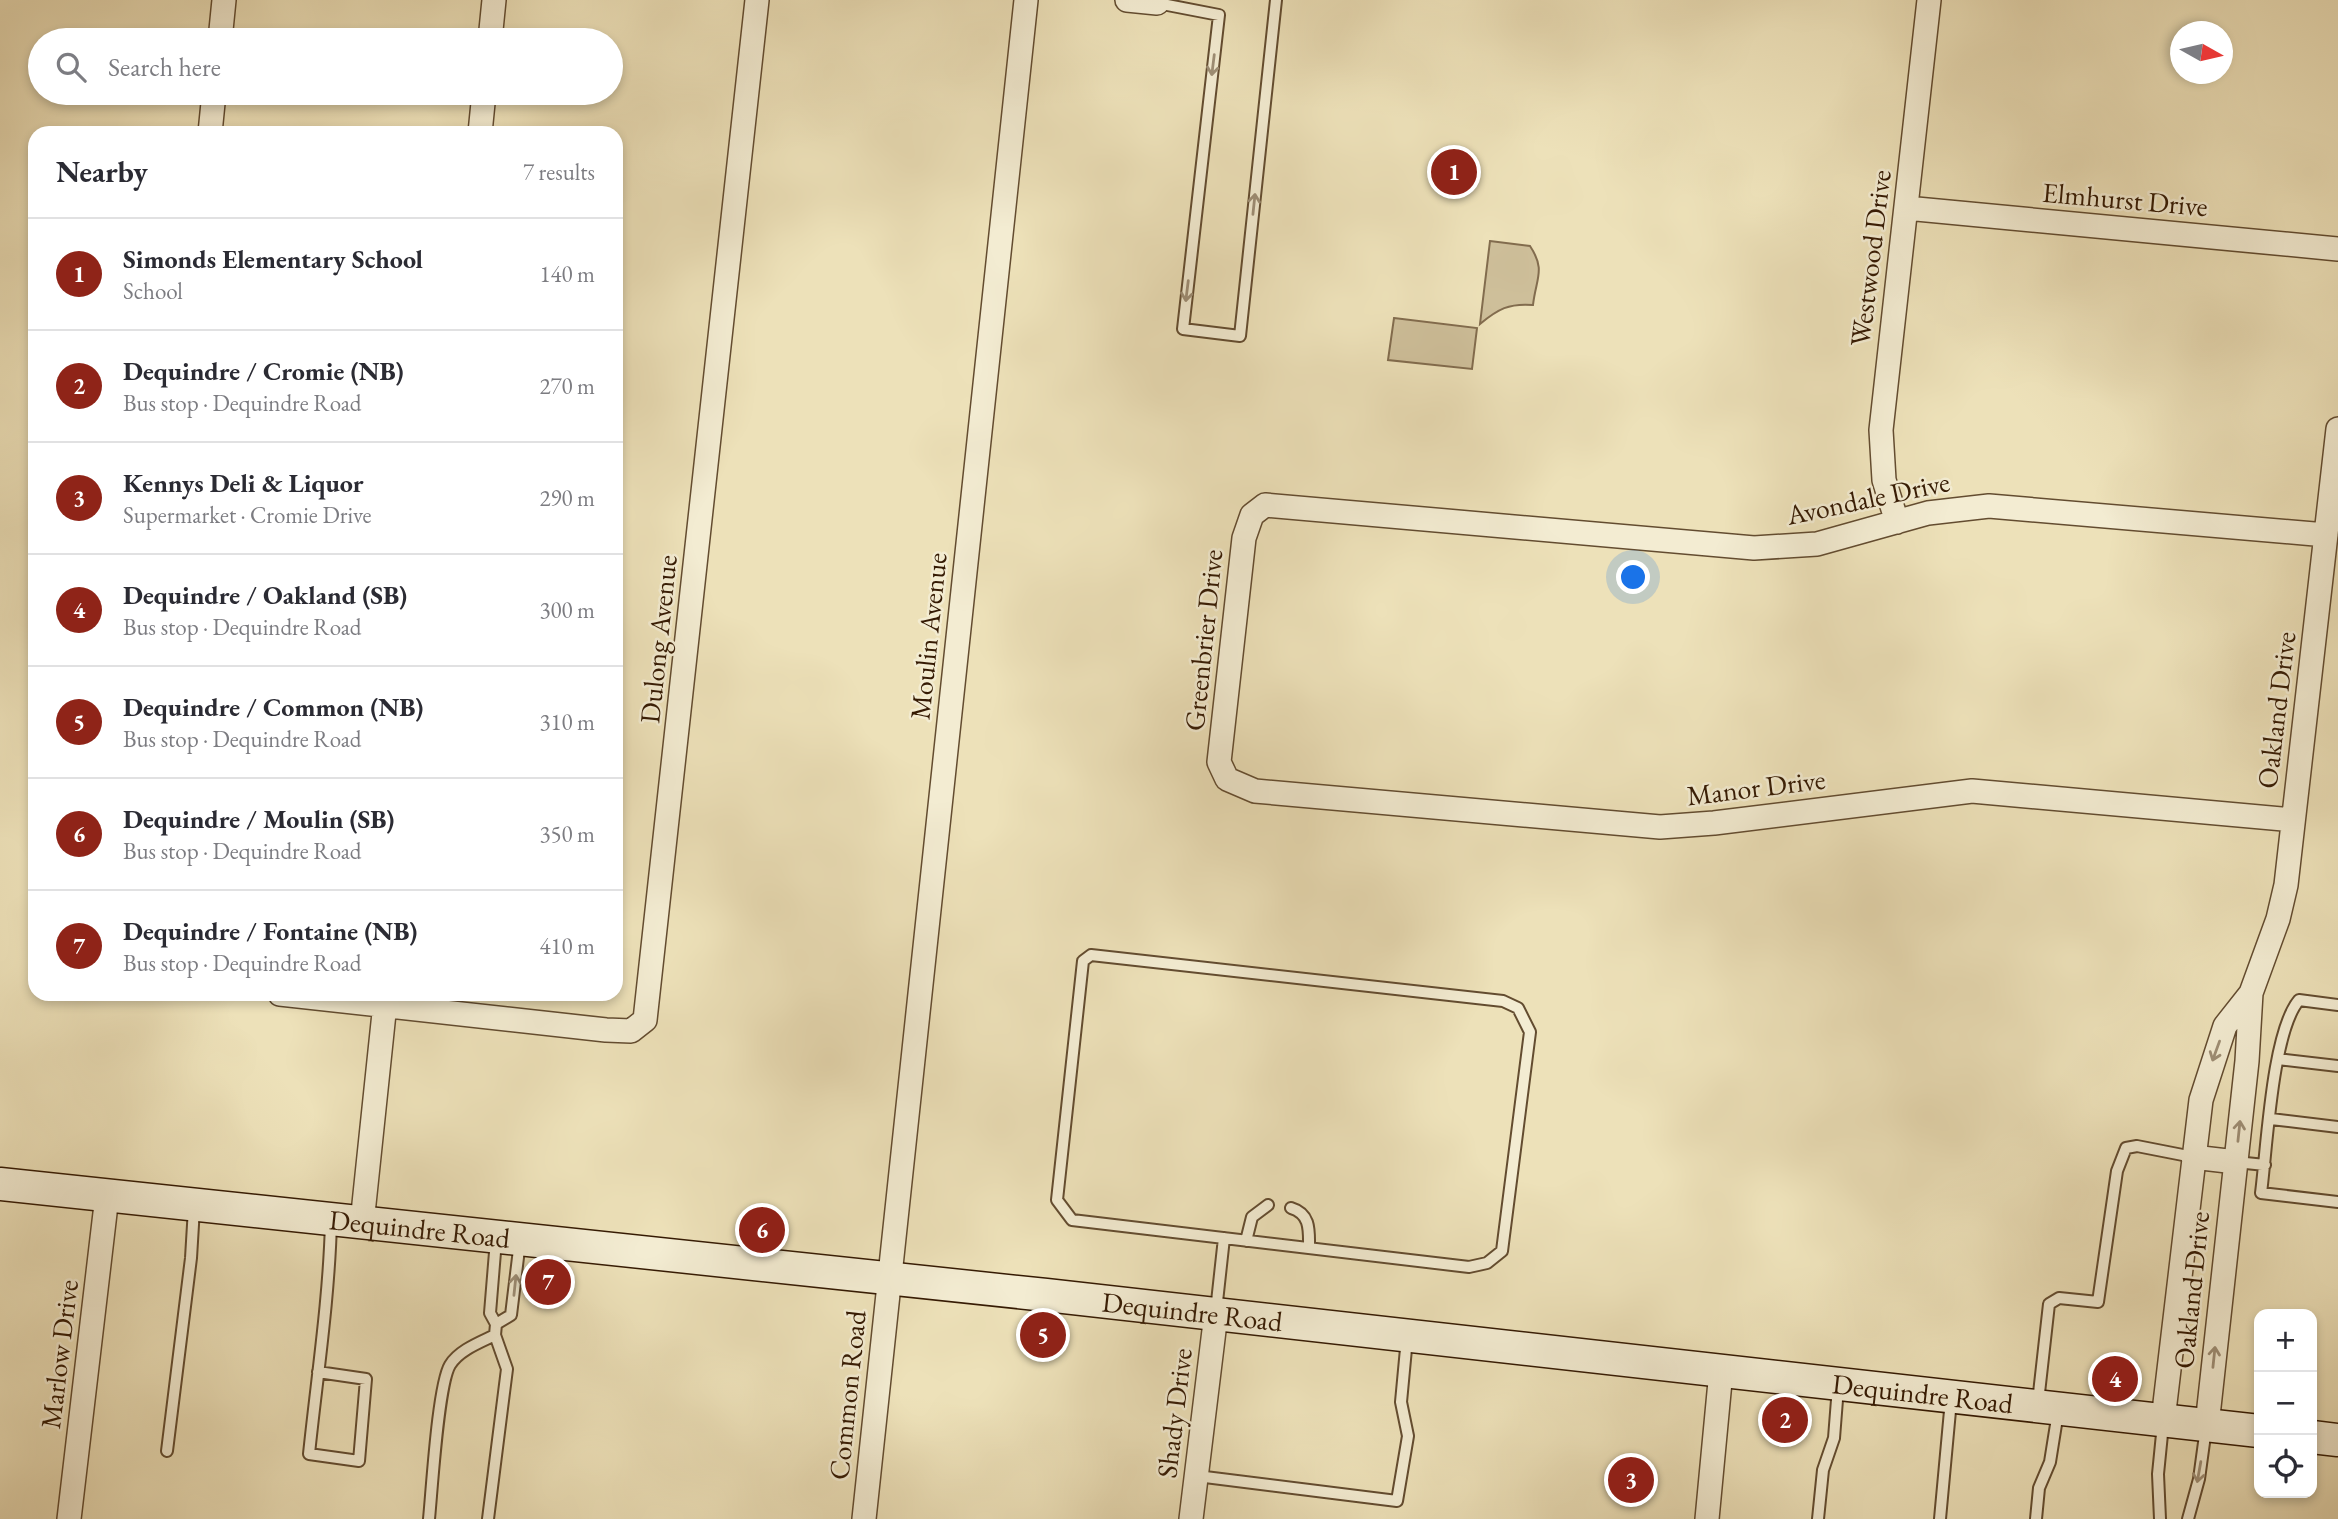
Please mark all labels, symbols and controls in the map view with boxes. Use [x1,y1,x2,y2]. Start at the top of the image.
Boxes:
north arrow [2170,21,2233,84]
search box [28,28,623,105]
icon: search [52,48,90,86]
text: Search here [108,50,221,84]
one-way arrow [1207,54,1220,76]
pin: 1 [1431,146,1477,198]
text: Nearby [56,152,148,191]
text: 7 results [523,157,595,187]
street label: Westwood Drive [1841,168,1899,348]
street label: Elmhurst Drive [2041,174,2209,224]
one-way arrow [1248,193,1261,216]
text: Simonds Elementary School [123,242,423,276]
text: 1 [73,259,85,289]
text: 140 m [539,259,595,289]
text: School [123,276,183,306]
one-way arrow [1181,280,1194,302]
text: Dequindre / Cromie (NB) [123,354,404,388]
text: 2 [73,371,85,401]
text: 270 m [539,371,595,401]
text: Bus stop · Dequindre Road [123,388,361,418]
street label: Avondale Drive [1782,463,1953,533]
text: Kennys Deli & Liquor [123,466,364,500]
text: 3 [73,483,85,513]
text: 290 m [539,483,595,513]
text: Supermarket · Cromie Drive [123,500,372,530]
street label: Greenbrier Drive [1176,547,1230,733]
street label: Moulin Avenue [901,551,955,721]
street label: Dulong Avenue [631,553,685,725]
your location [1616,560,1650,594]
text: Dequindre / Oakland (SB) [123,578,407,612]
text: 4 [73,595,85,625]
text: 300 m [539,595,595,625]
text: Bus stop · Dequindre Road [123,612,361,642]
street label: Oakland Drive [2249,629,2303,791]
text: Dequindre / Common (NB) [123,690,423,724]
text: 5 [73,707,85,737]
text: 310 m [539,707,595,737]
text: Bus stop · Dequindre Road [123,724,361,754]
street label: Manor Drive [1685,761,1827,813]
text: Dequindre / Moulin (SB) [123,802,395,836]
text: 6 [73,819,85,849]
text: 350 m [539,819,595,849]
text: Bus stop · Dequindre Road [123,836,361,866]
text: Dequindre / Fontaine (NB) [123,914,417,948]
text: 7 [73,931,85,961]
text: 410 m [539,931,595,961]
text: Bus stop · Dequindre Road [123,948,361,978]
one-way arrow [2208,1039,2221,1061]
one-way arrow [2233,1120,2246,1143]
street label: Dequindre Road [327,1201,513,1256]
pin: 6 [739,1204,785,1256]
street label: Oakland Drive [2165,1210,2217,1370]
pin: 7 [525,1256,571,1308]
one-way arrow [508,1275,521,1297]
street label: Marlow Drive [32,1277,86,1431]
street label: Dequindre Road [1100,1283,1285,1339]
street label: Common Road [820,1308,874,1482]
pin: 5 [1020,1309,1066,1361]
map controls [2254,1309,2317,1498]
button: + [2254,1309,2317,1372]
street label: Shady Drive [1148,1346,1200,1480]
one-way arrow [2208,1347,2221,1369]
pin: 4 [2092,1353,2138,1405]
street label: Dequindre Road [1830,1365,2016,1421]
button: − [2254,1372,2317,1435]
pin: 2 [1762,1394,1808,1446]
button: locate [2254,1435,2317,1498]
pin: 3 [1608,1454,1654,1506]
one-way arrow [2192,1461,2205,1483]

